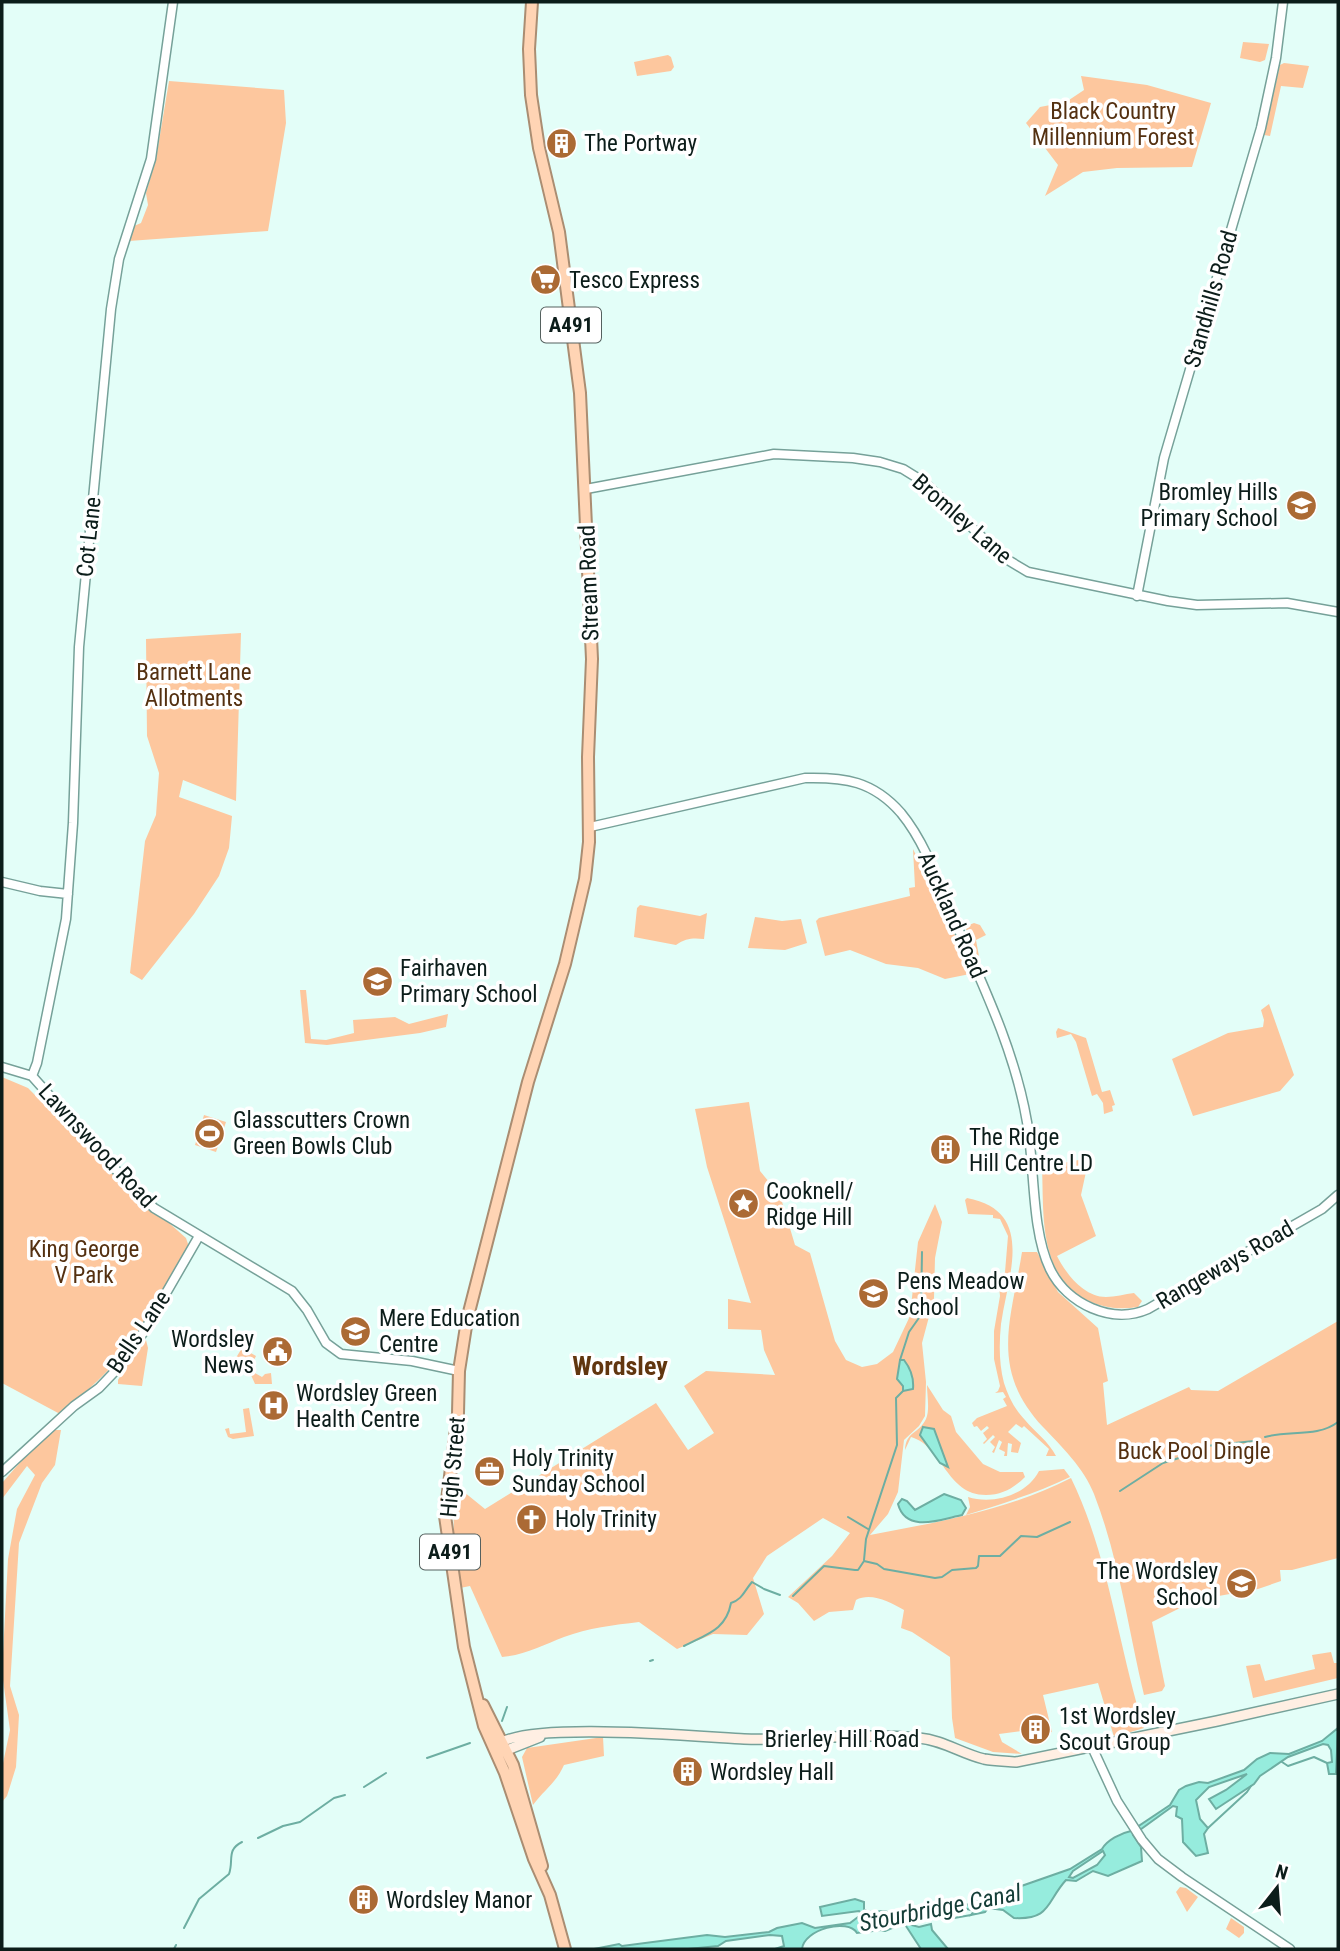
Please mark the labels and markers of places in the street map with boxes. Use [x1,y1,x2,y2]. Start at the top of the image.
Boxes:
building icon: The Portway [544,126,578,160]
place label: The Portway [584,130,697,157]
supermarket icon: Tesco Express [529,263,563,297]
place label: Tesco Express [569,267,700,294]
place label: Bromley Hills Primary School [1141,479,1278,532]
school or university icon: Bromley Hills Primary School [1284,488,1318,522]
place label: Fairhaven Primary School [400,955,537,1008]
school or university icon: Fairhaven Primary School [360,964,394,998]
place label: Glasscutters Crown Green Bowls Club [233,1107,410,1160]
sports icon: Glasscutters Crown Green Bowls Club [193,1116,227,1150]
place label: The Ridge Hill Centre LD [969,1124,1093,1177]
building icon: The Ridge Hill Centre LD [929,1133,963,1167]
place label: Cooknell/ Ridge Hill [766,1178,854,1231]
place icon: Cooknell/ Ridge Hill [726,1187,760,1221]
place label: Pens Meadow School [897,1268,1024,1321]
school or university icon: Pens Meadow School [857,1277,891,1311]
place label: Mere Education Centre [379,1305,520,1358]
school or university icon: Mere Education Centre [339,1314,373,1348]
place label: Wordsley News [171,1326,254,1379]
public building icon: Wordsley News [260,1335,294,1369]
place label: Wordsley Green Health Centre [296,1380,437,1433]
hospital icon: Wordsley Green Health Centre [256,1389,290,1423]
place label: Holy Trinity Sunday School [512,1445,645,1498]
office icon: Holy Trinity Sunday School [472,1454,506,1488]
church icon: Holy Trinity [515,1502,549,1536]
place label: Holy Trinity [555,1506,657,1533]
place label: The Wordsley School [1096,1558,1218,1611]
school or university icon: The Wordsley School [1224,1567,1258,1601]
place label: 1st Wordsley Scout Group [1059,1703,1176,1756]
building icon: 1st Wordsley Scout Group [1019,1712,1053,1746]
building icon: Wordsley Hall [670,1755,704,1789]
place label: Wordsley Hall [710,1759,834,1786]
building icon: Wordsley Manor [346,1883,380,1917]
place label: Wordsley Manor [386,1887,532,1914]

